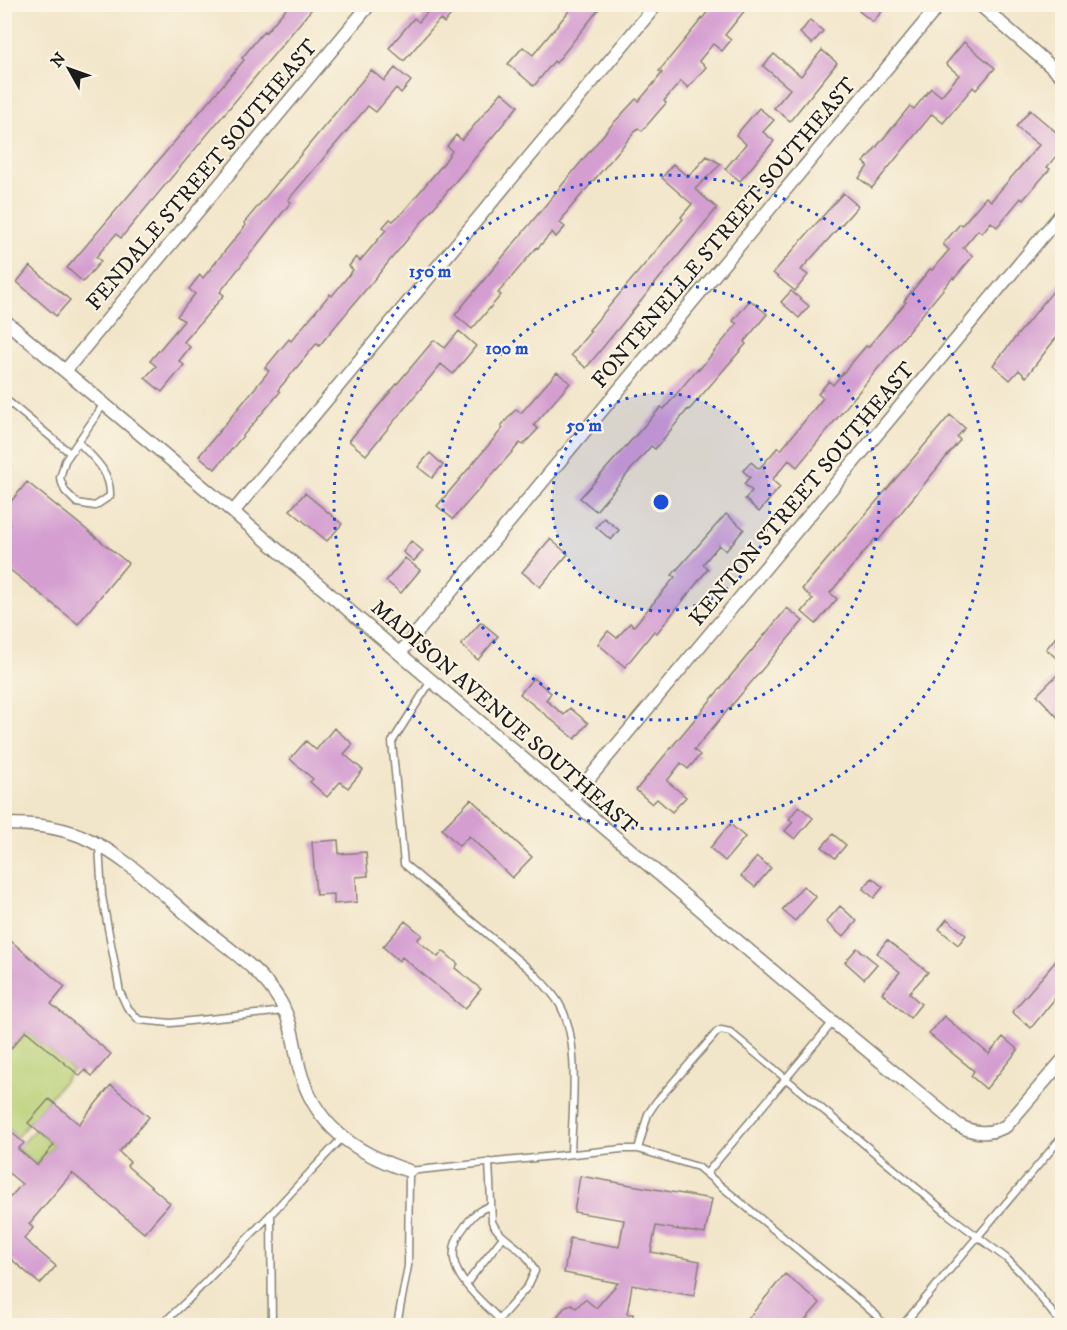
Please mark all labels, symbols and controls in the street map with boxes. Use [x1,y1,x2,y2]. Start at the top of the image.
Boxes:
street label: FENDALE STREET SOUTHEAST [81,34,324,316]
north arrow [39,39,99,99]
text: N [46,49,70,71]
street label: FONTENELLE STREET SOUTHEAST [586,72,862,394]
text: 150 m [409,261,452,283]
text: 100 m [485,338,529,360]
street label: KENTON STREET SOUTHEAST [684,356,921,631]
text: 50 m [565,415,602,437]
centre of rings [651,492,671,512]
street label: MADISON AVENUE SOUTHEAST [365,594,643,840]

